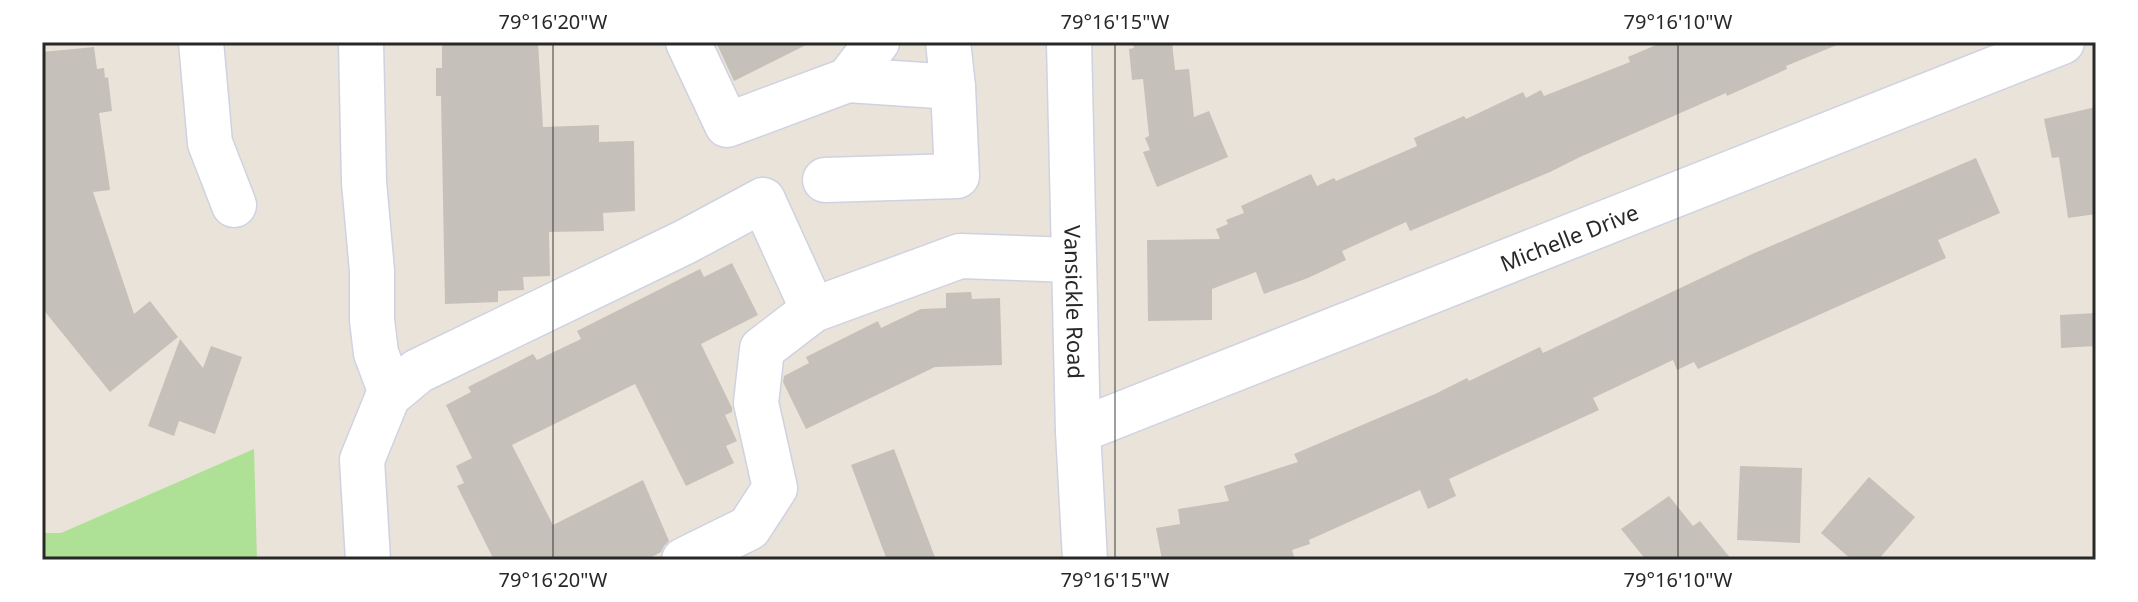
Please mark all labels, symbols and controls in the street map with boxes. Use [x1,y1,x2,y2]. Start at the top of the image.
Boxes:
text: 79°16'20"W [499,8,608,35]
text: 79°16'15"W [1061,8,1170,35]
text: 79°16'10"W [1624,8,1733,35]
street label: Michelle Drive [1496,196,1643,278]
street label: Vansickle Road [1058,225,1092,379]
text: 79°16'20"W [499,566,608,593]
text: 79°16'15"W [1061,566,1170,593]
text: 79°16'10"W [1624,566,1733,593]

